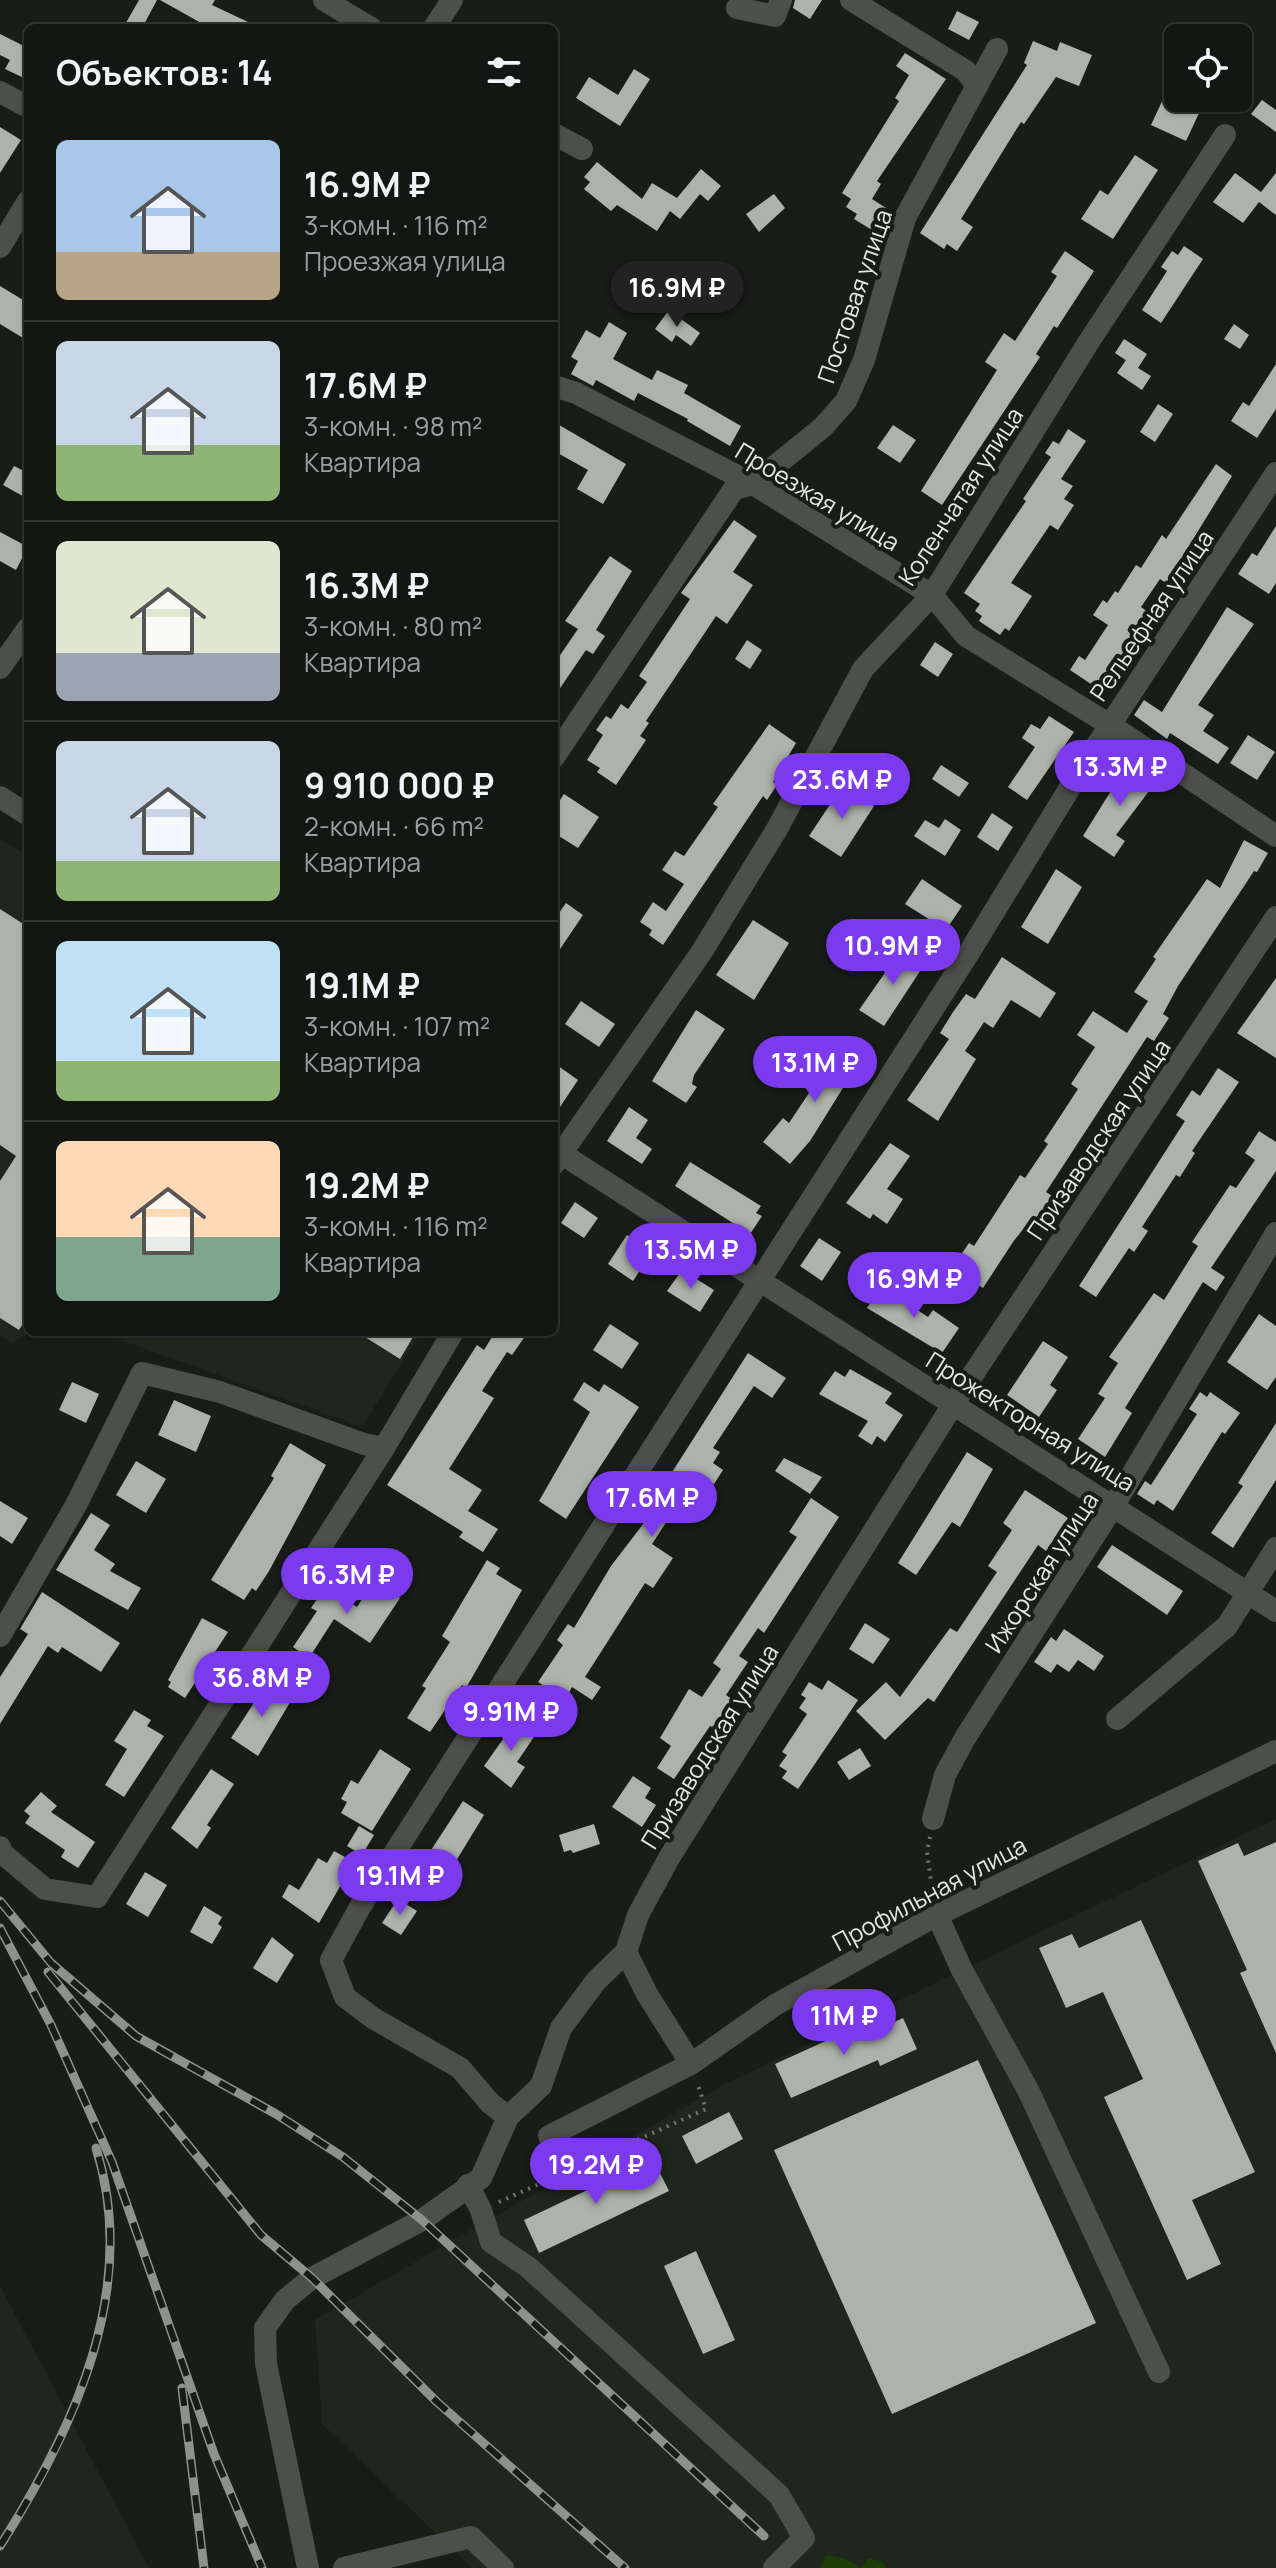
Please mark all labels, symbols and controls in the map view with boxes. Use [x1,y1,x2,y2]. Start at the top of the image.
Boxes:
map controls [1164,24,1252,112]
button: locate [1164,24,1252,112]
text: Объектов: 14 [56,49,273,95]
icon: filters [482,50,526,94]
text: 16.9M ₽ [304,161,431,207]
icon: home [120,172,216,268]
street label: Постовая улица [809,205,899,387]
text: 3-комн. · 116 m² [304,207,488,243]
text: Проезжая улица [304,243,506,279]
pin: 16.9M ₽ [603,261,751,329]
text: 16.9M ₽ [629,269,725,305]
text: 17.6M ₽ [304,362,427,408]
icon: home [120,373,216,469]
street label: Коленчатая улица [890,400,1030,592]
text: 3-комн. · 98 m² [304,408,482,444]
street label: Проезжая улица [730,434,906,558]
text: Квартира [304,444,421,480]
street label: Рельефная улица [1081,523,1221,707]
text: 16.3M ₽ [304,562,429,608]
icon: home [120,573,216,669]
text: 3-комн. · 80 m² [304,608,482,644]
text: Квартира [304,644,421,680]
pin: 13.3M ₽ [1046,740,1194,808]
text: 13.3M ₽ [1073,748,1167,784]
pin: 23.6M ₽ [768,753,916,821]
text: 23.6M ₽ [792,761,892,797]
text: 9 910 000 ₽ [304,762,494,808]
icon: home [120,773,216,869]
text: 2-комн. · 66 m² [304,808,484,844]
text: Квартира [304,844,421,880]
pin: 10.9M ₽ [819,919,967,987]
text: 10.9M ₽ [844,927,942,963]
text: 19.1M ₽ [304,962,420,1008]
icon: home [120,973,216,1069]
text: 3-комн. · 107 m² [304,1008,490,1044]
street label: Призаводская улица [1018,1032,1178,1246]
pin: 13.1M ₽ [741,1036,889,1104]
text: Квартира [304,1044,421,1080]
text: 13.1M ₽ [771,1044,859,1080]
text: 19.2M ₽ [304,1162,430,1208]
icon: home [120,1173,216,1269]
text: 3-комн. · 116 m² [304,1208,488,1244]
pin: 13.5M ₽ [617,1223,765,1291]
text: 13.5M ₽ [644,1231,738,1267]
text: Квартира [304,1244,421,1280]
pin: 16.9M ₽ [840,1252,988,1320]
text: 16.9M ₽ [866,1260,962,1296]
street label: Прожекторная улица [920,1343,1142,1499]
pin: 17.6M ₽ [578,1471,726,1539]
text: 17.6M ₽ [605,1479,699,1515]
street label: Ижорская улица [977,1485,1105,1659]
pin: 16.3M ₽ [273,1548,421,1616]
text: 16.3M ₽ [299,1556,395,1592]
street label: Призаводская улица [633,1637,785,1855]
pin: 36.8M ₽ [188,1651,336,1719]
text: 36.8M ₽ [212,1659,312,1695]
pin: 9.91M ₽ [437,1685,585,1753]
text: 9.91M ₽ [463,1693,559,1729]
street label: Профильная улица [826,1828,1032,1958]
pin: 19.1M ₽ [326,1849,474,1917]
text: 19.1M ₽ [356,1857,444,1893]
pin: 11M ₽ [788,1989,900,2057]
text: 11M ₽ [810,1997,878,2033]
pin: 19.2M ₽ [522,2138,670,2206]
text: 19.2M ₽ [548,2146,644,2182]

